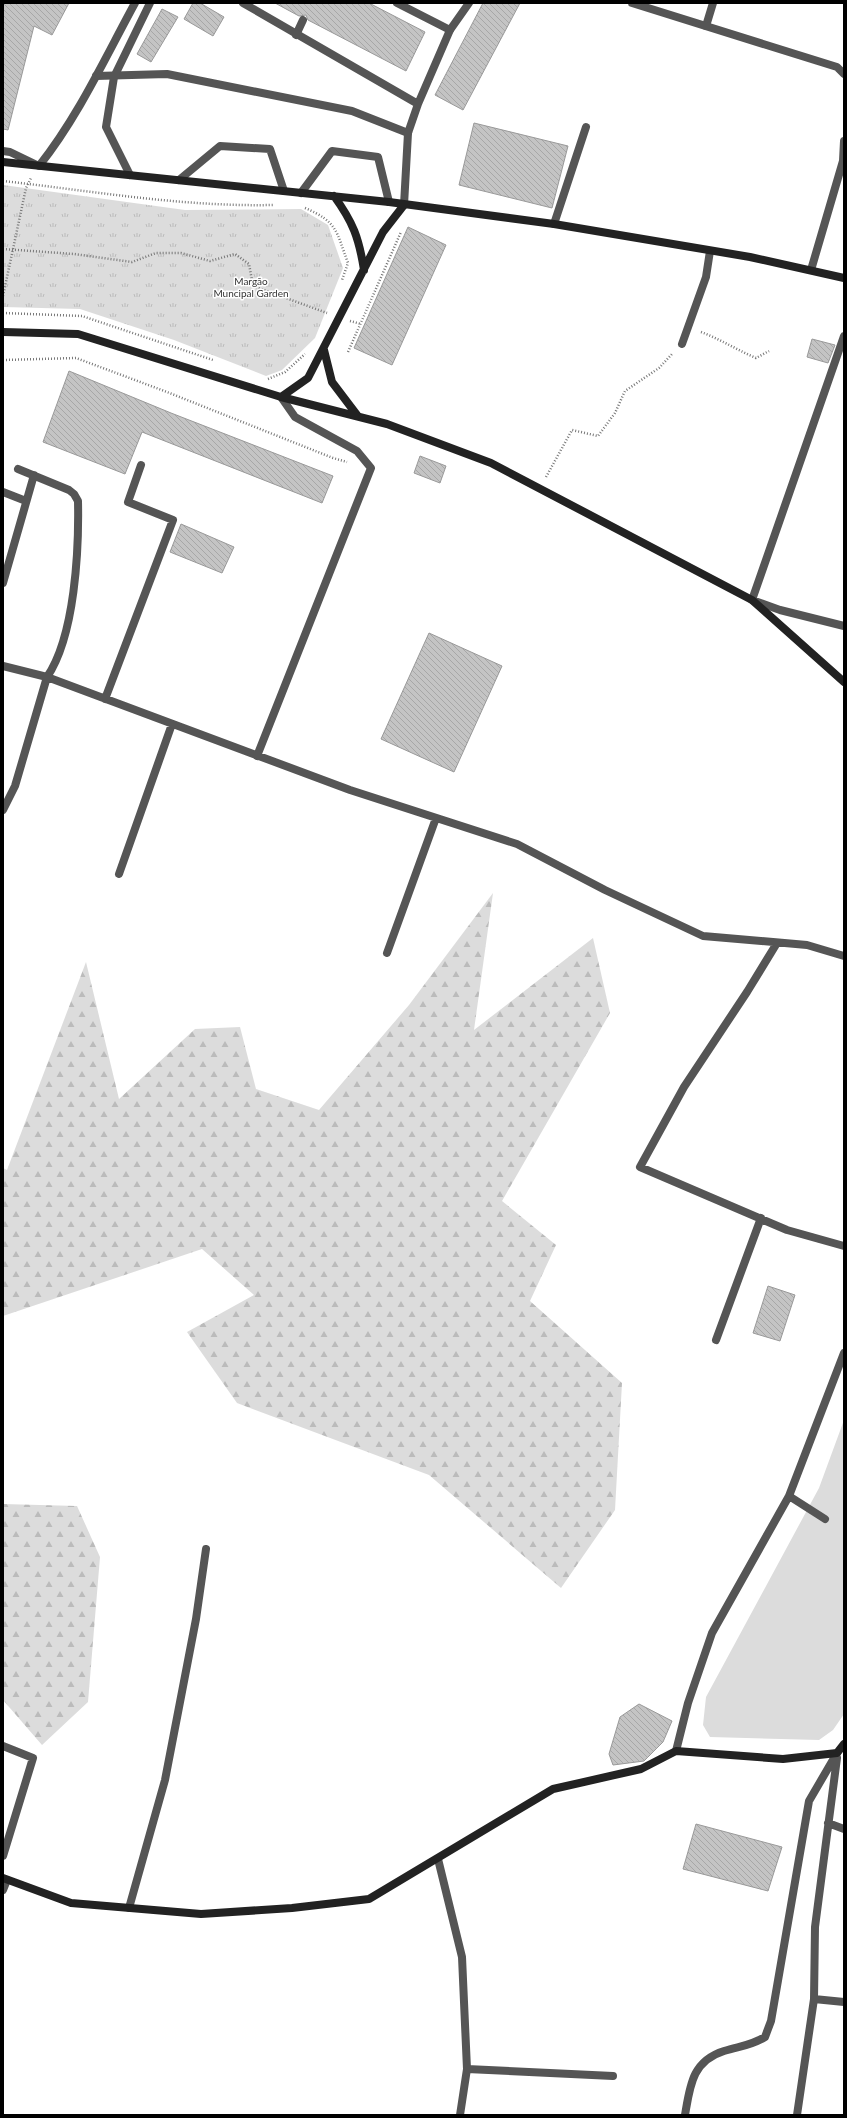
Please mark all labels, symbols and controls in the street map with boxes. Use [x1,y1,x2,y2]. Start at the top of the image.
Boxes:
park label: Margão Muncipal Garden [213,275,289,299]

